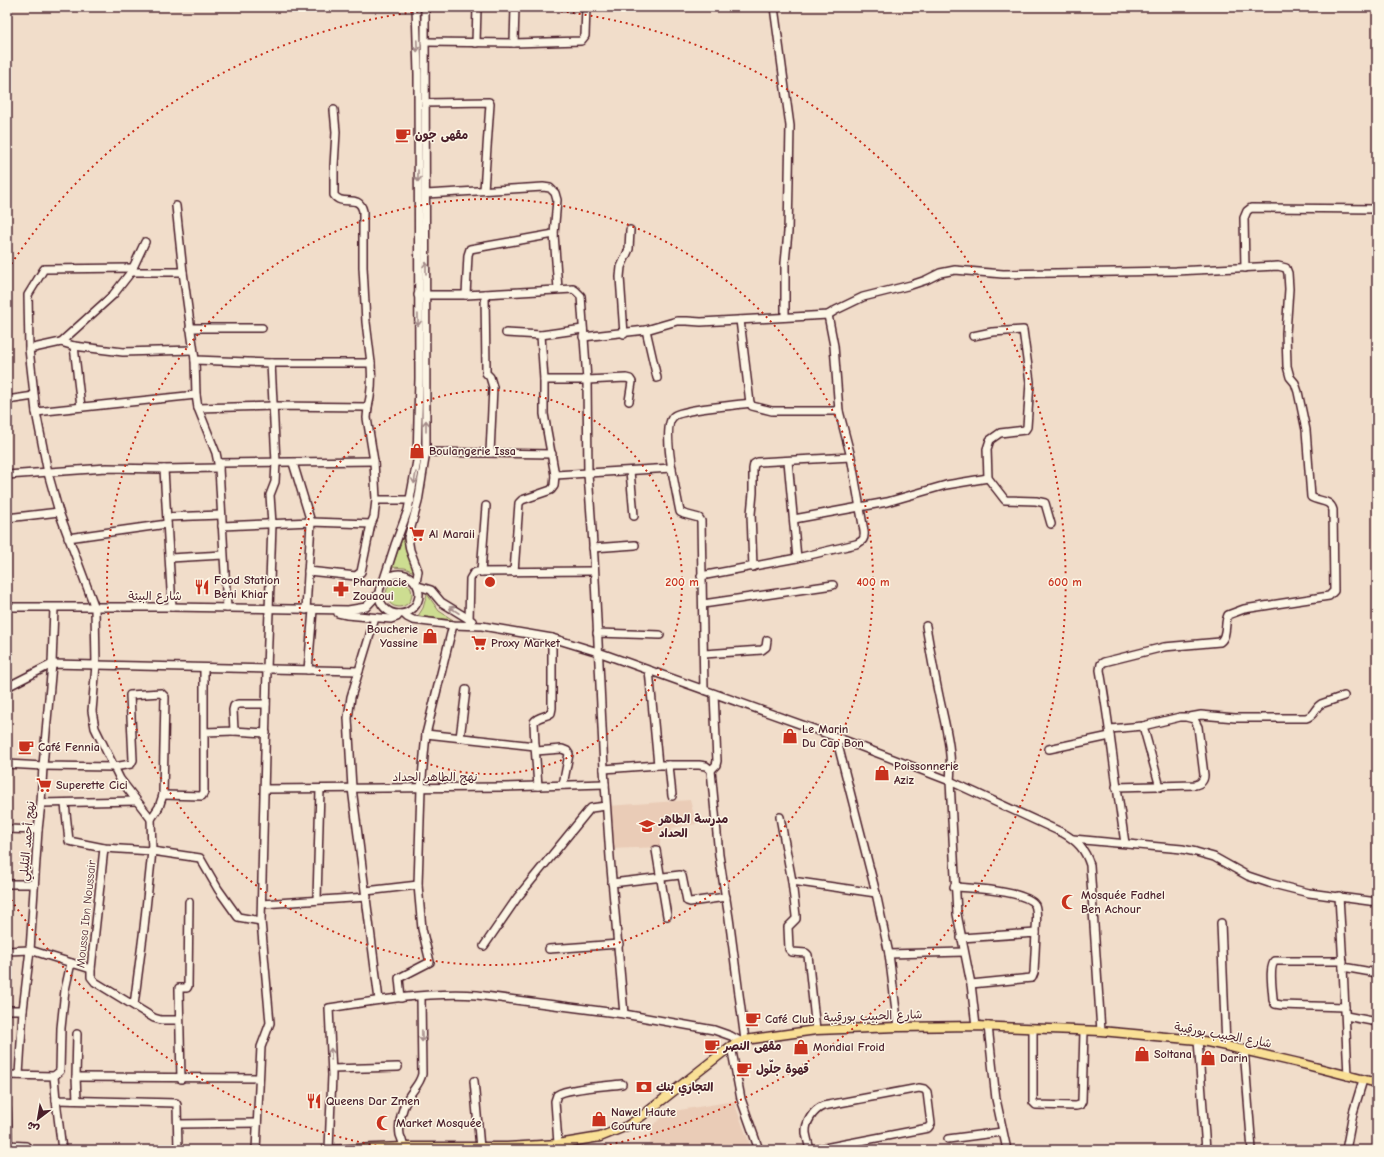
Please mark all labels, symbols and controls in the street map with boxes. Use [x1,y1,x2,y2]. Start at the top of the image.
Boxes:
one-way arrow [413,39,421,52]
cafe icon: مقهى جون [394,126,412,144]
place label: مقهى جون [415,128,468,143]
one-way arrow [414,169,422,182]
one-way arrow [422,262,430,275]
one-way arrow [414,313,422,326]
one-way arrow [422,420,430,433]
shop icon: Boulangerie Issa [408,442,426,460]
place label: Boulangerie Issa [429,444,516,458]
one-way arrow [411,471,419,484]
supermarket icon: Al Maraii [408,525,426,543]
place label: Al Maraii [429,527,475,541]
place label: Food Station Beni Khiar [214,573,280,601]
place label: Pharmacie Zouaoui [353,575,407,603]
centre of rings [483,575,497,589]
text: 200 m [665,575,699,589]
text: 400 m [856,575,890,589]
text: 600 m [1048,575,1082,589]
restaurant icon: Food Station Beni Khiar [193,578,211,596]
pharmacy icon: Pharmacie Zouaoui [332,580,350,598]
street label: شارع البيئة [128,589,182,605]
one-way arrow [448,606,460,614]
place label: Boucherie Yassine [367,622,418,650]
shop icon: Boucherie Yassine [421,627,439,645]
supermarket icon: Proxy Market [470,634,488,652]
place label: Proxy Market [491,636,561,650]
place label: Le Marin Du Cap Bon [802,722,864,750]
shop icon: Le Marin Du Cap Bon [781,727,799,745]
cafe icon: Café Fennia [17,738,35,756]
place label: Café Fennia [38,740,100,754]
place label: Poissonnerie Aziz [894,759,959,787]
shop icon: Poissonnerie Aziz [873,764,891,782]
street label: نهج الطاهر الحداد [392,770,478,786]
supermarket icon: Superette Cici [35,776,53,794]
place label: Superette Cici [56,778,128,792]
street label: نهج أحمد التليلي [17,800,41,882]
place label: مدرسة الطاهر الحداد [658,812,728,840]
school or university icon: مدرسة الطاهر الحداد [638,817,656,835]
street label: Moussa Ibn Noussair [73,859,99,969]
place label: Mosquée Fadhel Ben Achour [1081,888,1165,916]
mosque icon: Mosquée Fadhel Ben Achour [1060,893,1078,911]
street label: شارع الحبيب بورقيبة [823,1007,923,1027]
cafe icon: Café Club [744,1010,762,1028]
place label: Café Club [765,1012,815,1026]
street label: شارع الحبيب بورقيبة [1173,1020,1273,1052]
one-way arrow [418,1029,425,1042]
cafe icon: مقهى النصر [703,1037,721,1055]
shop icon: Mondial Froid [792,1038,810,1056]
place label: مقهى النصر [723,1039,781,1054]
place label: Mondial Froid [813,1040,885,1054]
shop icon: Soltana [1133,1045,1151,1063]
place label: Soltana [1154,1047,1192,1061]
one-way arrow [327,1048,335,1061]
shop icon: Darin [1199,1049,1217,1067]
place label: Darin [1220,1051,1248,1065]
place label: قهوة جلّول [756,1059,809,1077]
cafe icon: قهوة جلّول [735,1060,753,1078]
bank icon: التجاري بنك [635,1078,653,1096]
place label: التجاري بنك [656,1080,713,1096]
restaurant icon: Queens Dar Zmen [305,1092,323,1110]
place label: Queens Dar Zmen [326,1094,420,1108]
north arrow [18,1099,58,1139]
place label: Nawel Haute Couture [611,1105,676,1133]
shop icon: Nawel Haute Couture [590,1110,608,1128]
mosque icon: Market Mosquée [375,1114,393,1132]
place label: Market Mosquée [396,1116,482,1130]
text: ش [25,1118,42,1136]

